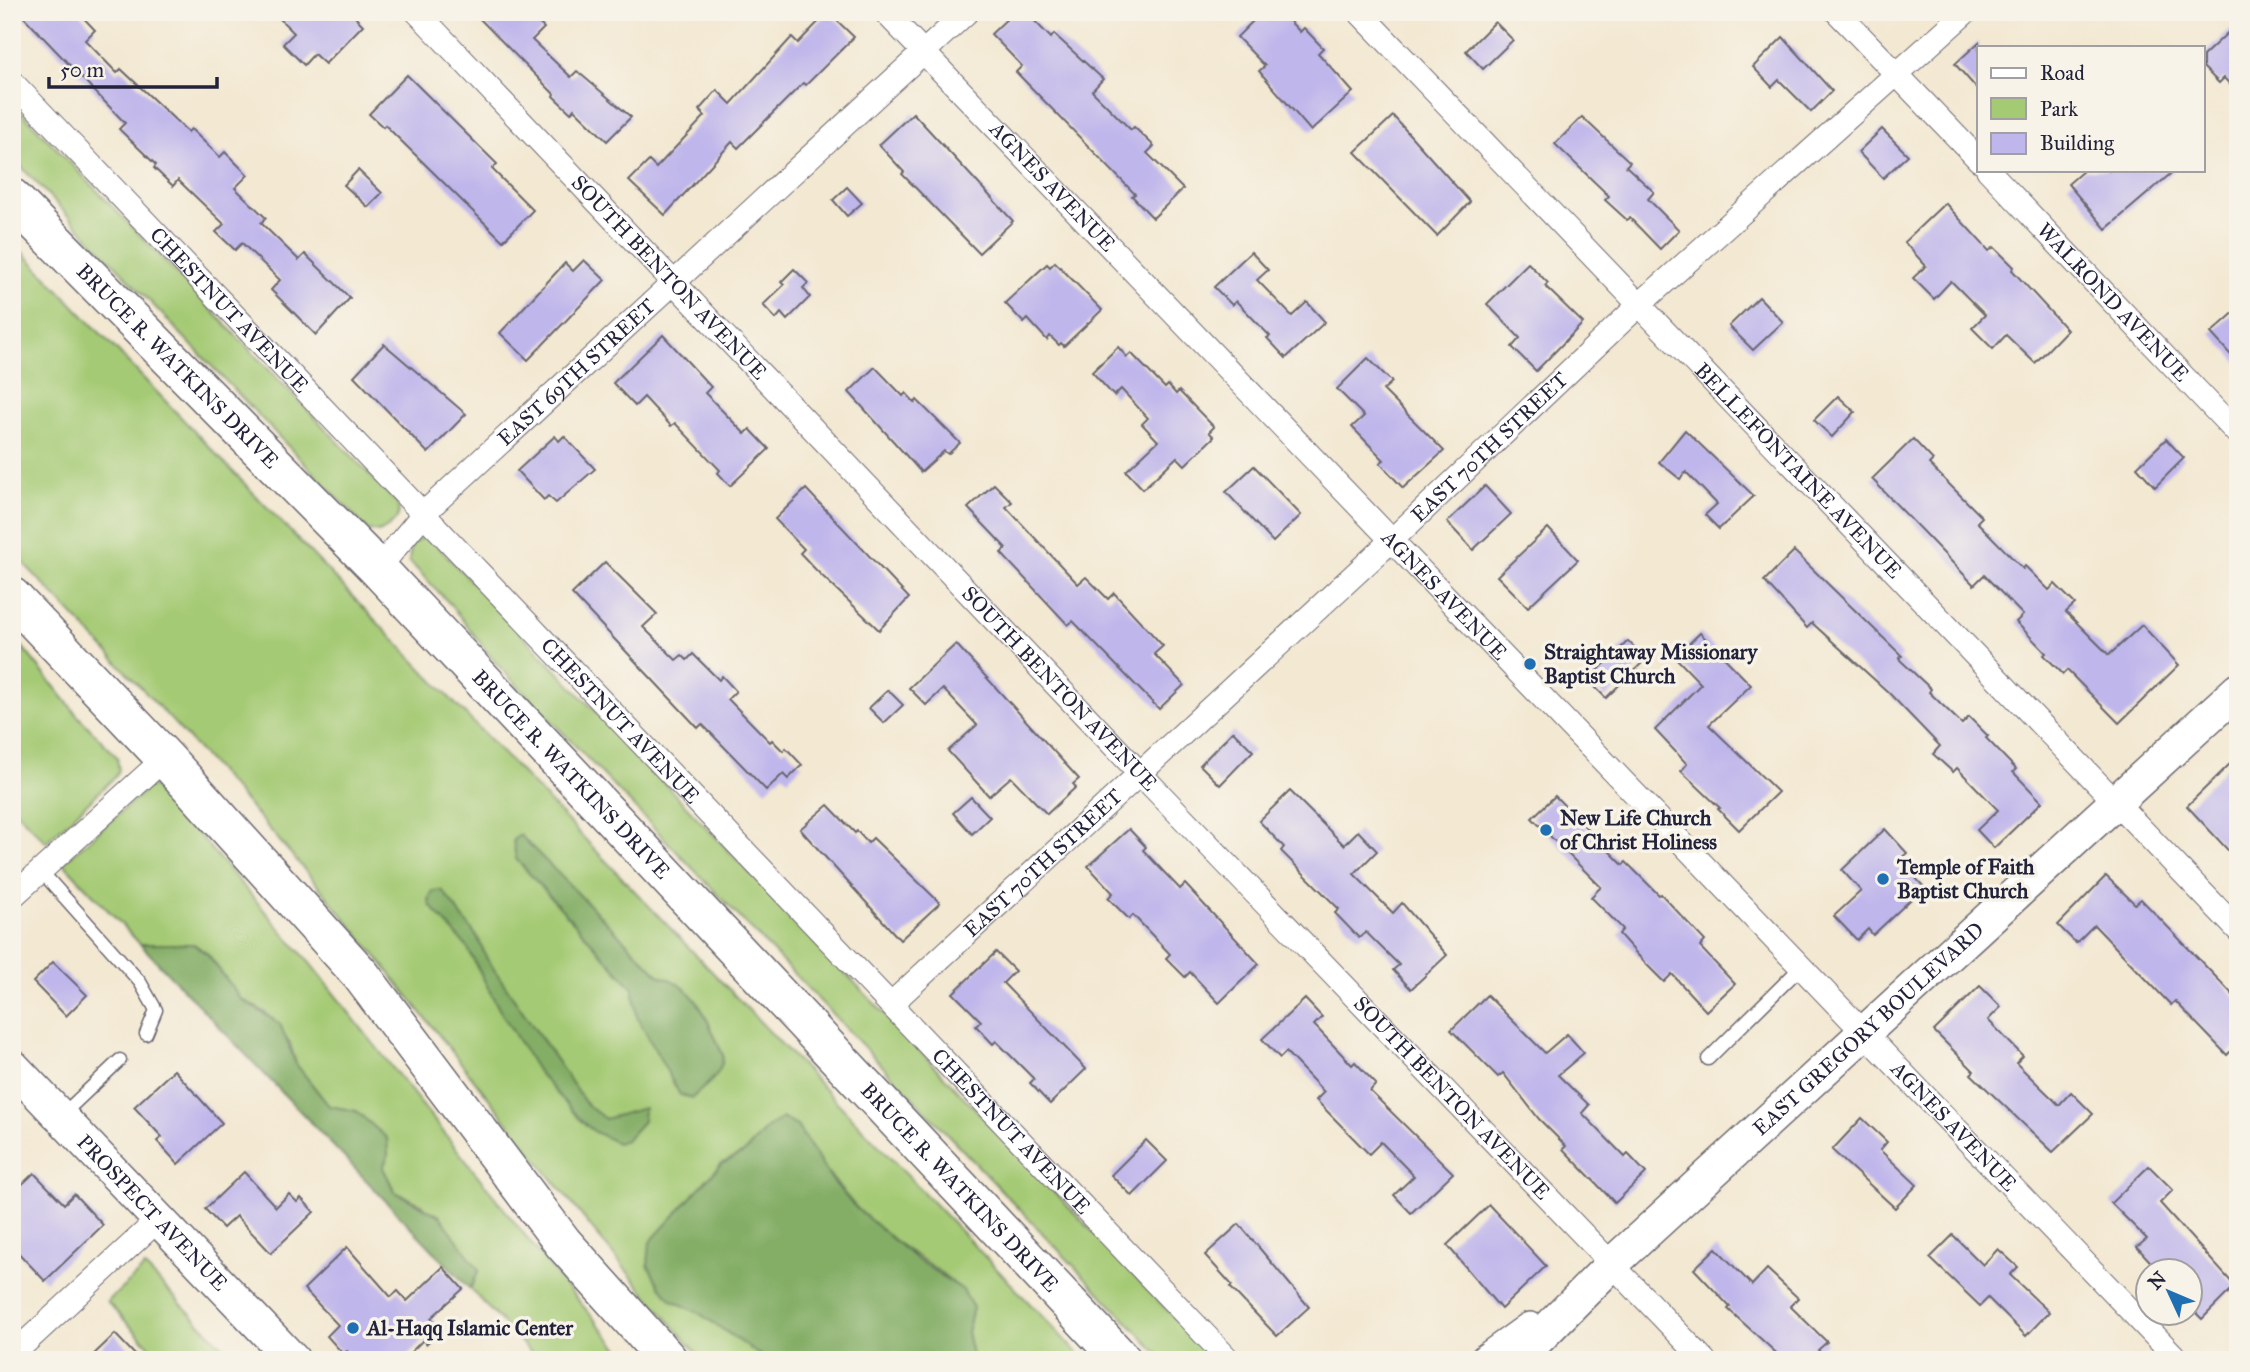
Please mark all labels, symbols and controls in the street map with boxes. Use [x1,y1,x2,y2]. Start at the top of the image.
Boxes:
scale bar [49,46,217,90]
legend [1977,46,2204,172]
text: 50 m [60,57,105,83]
text: Road [2040,60,2085,86]
text: Park [2040,96,2078,122]
street label: AGNES AVENUE [984,116,1121,257]
text: Building [2040,130,2114,156]
street label: SOUTH BENTON AVENUE [566,170,772,385]
street label: WALROND AVENUE [2032,217,2195,387]
street label: CHESTNUT AVENUE [144,222,314,398]
street label: BRUCE R. WATKINS DRIVE [71,258,284,474]
street label: EAST 69TH STREET [492,293,661,451]
street label: BELLEFONTAINE AVENUE [1689,358,1907,584]
street label: EAST 70TH STREET [1406,367,1573,528]
street label: AGNES AVENUE [1375,524,1513,666]
street label: SOUTH BENTON AVENUE [956,581,1163,796]
street label: CHESTNUT AVENUE [535,632,705,809]
place label: Straightaway Missionary Baptist Church [1544,639,1758,689]
marker: Straightaway Missionary Baptist Church [1522,656,1538,672]
street label: BRUCE R. WATKINS DRIVE [467,664,676,884]
street label: EAST 70TH STREET [959,783,1128,943]
place label: New Life Church of Christ Holiness [1560,805,1717,855]
marker: New Life Church of Christ Holiness [1538,822,1554,838]
place label: Temple of Faith Baptist Church [1896,854,2035,904]
marker: Temple of Faith Baptist Church [1875,871,1891,887]
street label: EAST GREGORY BOULEVARD [1748,916,1989,1141]
street label: SOUTH BENTON AVENUE [1348,991,1556,1205]
street label: CHESTNUT AVENUE [926,1043,1096,1220]
street label: AGNES AVENUE [1885,1055,2022,1197]
street label: BRUCE R. WATKINS DRIVE [855,1077,1064,1297]
street label: PROSPECT AVENUE [72,1129,233,1296]
north arrow [2134,1256,2204,1326]
text: N [2143,1267,2171,1294]
place label: Al-Haqq Islamic Center [365,1315,574,1341]
marker: Al-Haqq Islamic Center [345,1320,361,1336]

